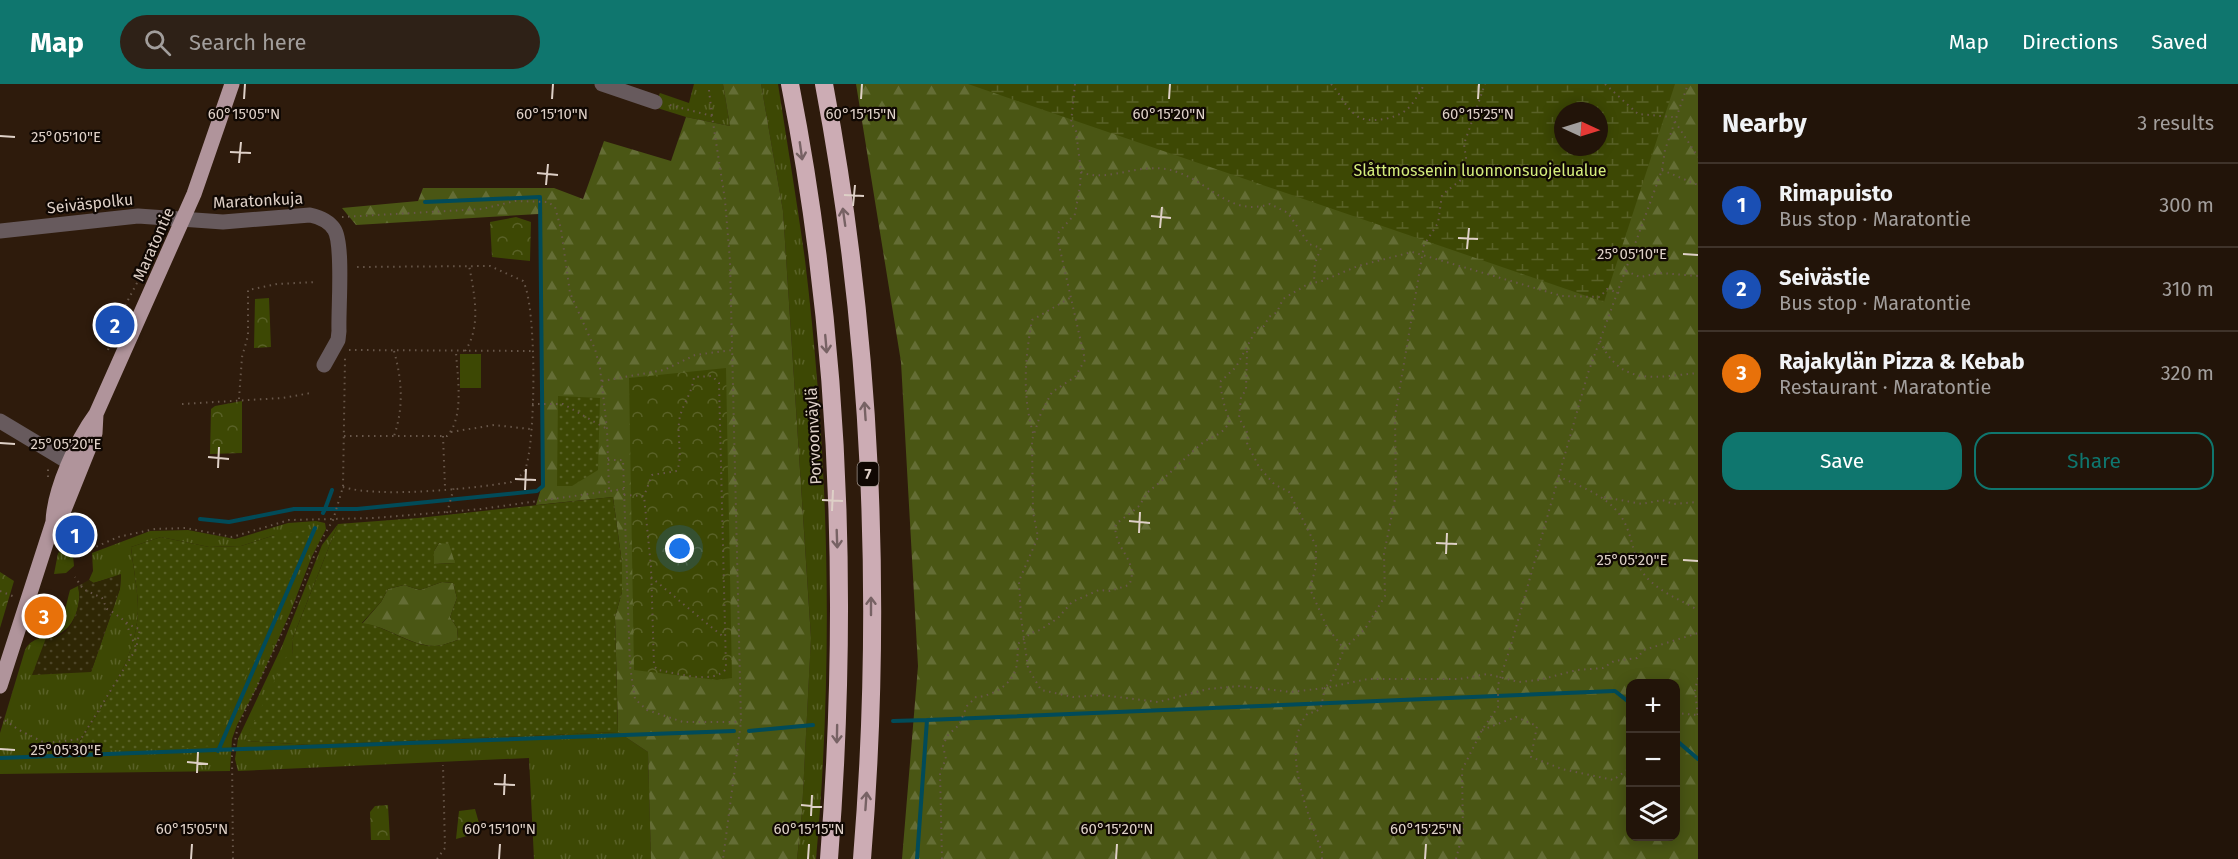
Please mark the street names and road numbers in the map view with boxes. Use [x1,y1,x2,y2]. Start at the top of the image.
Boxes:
street label: Maratonkuja [212,189,304,212]
street label: Seiväspolku [46,190,134,217]
street label: Maratontie [129,204,178,284]
street label: Porvoonväylä [801,387,826,485]
road number: 7 [858,462,878,486]

